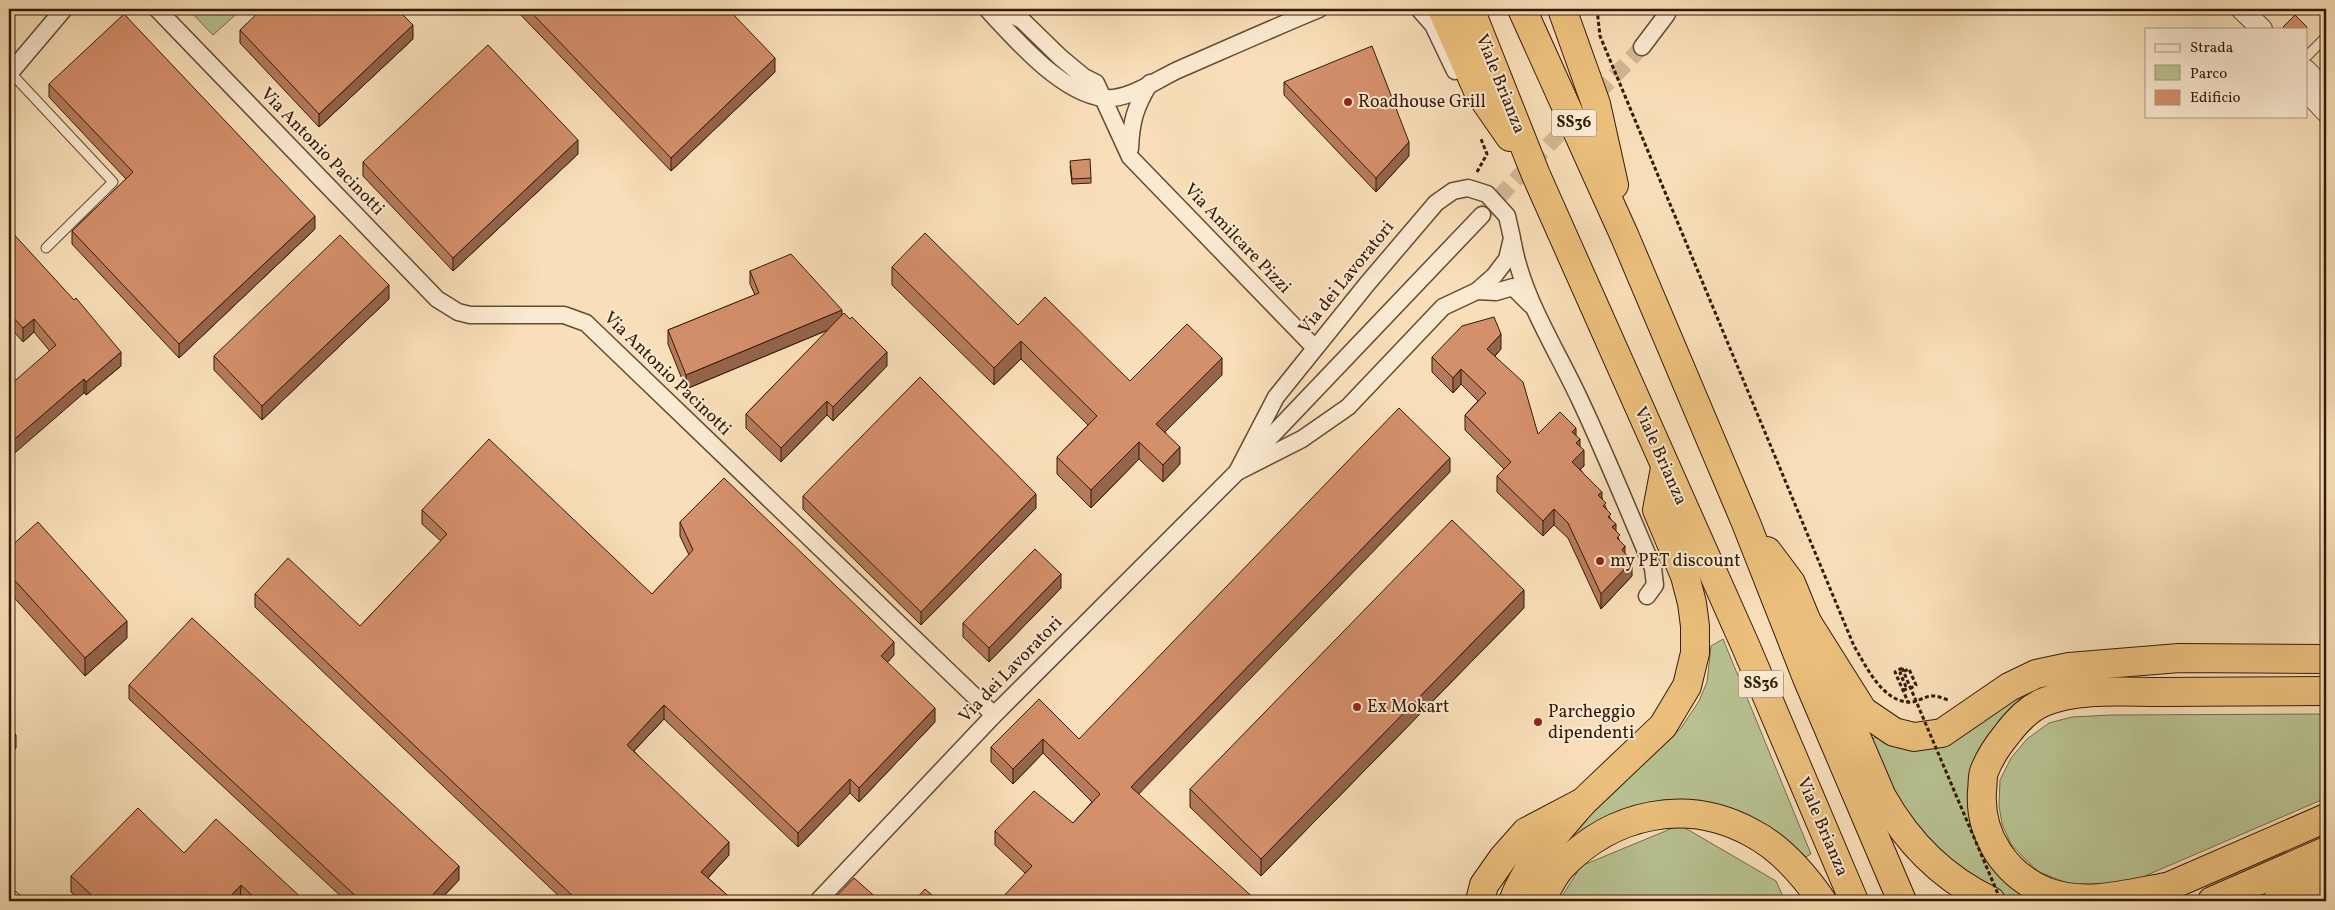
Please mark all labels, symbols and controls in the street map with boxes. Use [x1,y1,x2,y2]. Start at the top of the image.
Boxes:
legend [2145,28,2308,118]
street label: Viale Brianza [1469,31,1531,137]
text: Strada [2190,38,2233,59]
text: Parco [2190,64,2227,85]
street label: Via Antonio Pacinotti [254,83,390,221]
text: Edificio [2190,88,2241,109]
place label: Roadhouse Grill [1358,90,1486,115]
marker: Roadhouse Grill [1342,96,1354,108]
road number: SS36 [1552,110,1596,136]
street label: Via Amilcare Pizzi [1178,178,1296,300]
street label: Via dei Lavoratori [1293,216,1401,340]
street label: Via Antonio Pacinotti [598,306,736,442]
street label: Viale Brianza [1627,403,1693,509]
place label: my PET discount [1610,549,1741,574]
marker: my PET discount [1594,555,1606,567]
street label: Via dei Lavoratori [954,611,1068,729]
road number: SS36 [1738,671,1784,698]
place label: Ex Mokart [1367,695,1449,720]
place label: Parcheggio dipendenti [1548,700,1635,746]
marker: Ex Mokart [1351,701,1363,713]
marker: Parcheggio dipendenti [1532,716,1544,728]
street label: Viale Brianza [1790,774,1854,880]

